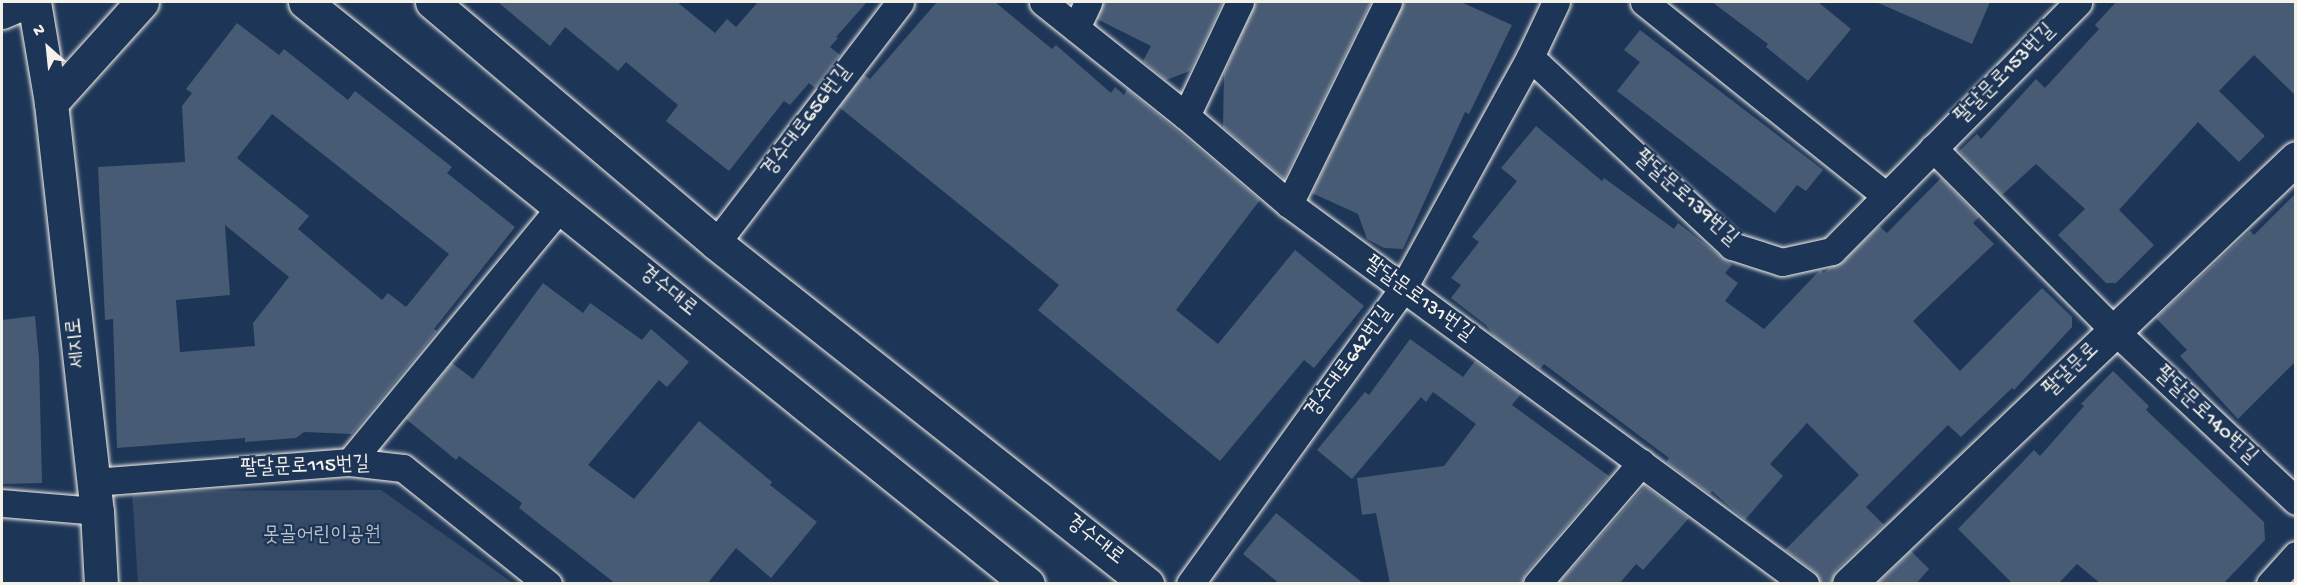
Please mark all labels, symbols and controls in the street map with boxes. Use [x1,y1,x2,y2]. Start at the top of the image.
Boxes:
north arrow [18,18,78,78]
street label: 팔달문로153번길 [1950,19,2062,131]
text: N [31,21,49,42]
street label: 경수대로656번길 [758,61,858,183]
street label: 팔달문로139번길 [1628,146,1742,252]
street label: 팔달문로131번길 [1358,252,1478,348]
street label: 경수대로 [633,261,701,323]
street label: 경수대로642번길 [1301,302,1399,424]
street label: 세지로 [63,316,93,370]
street label: 팔달문로 [2039,338,2105,404]
street label: 팔달문로140번길 [2148,362,2262,470]
street label: 팔달문로115번길 [240,453,370,483]
street label: 경수대로 [1060,510,1128,572]
park label: 못골어린이공원 [263,524,381,550]

